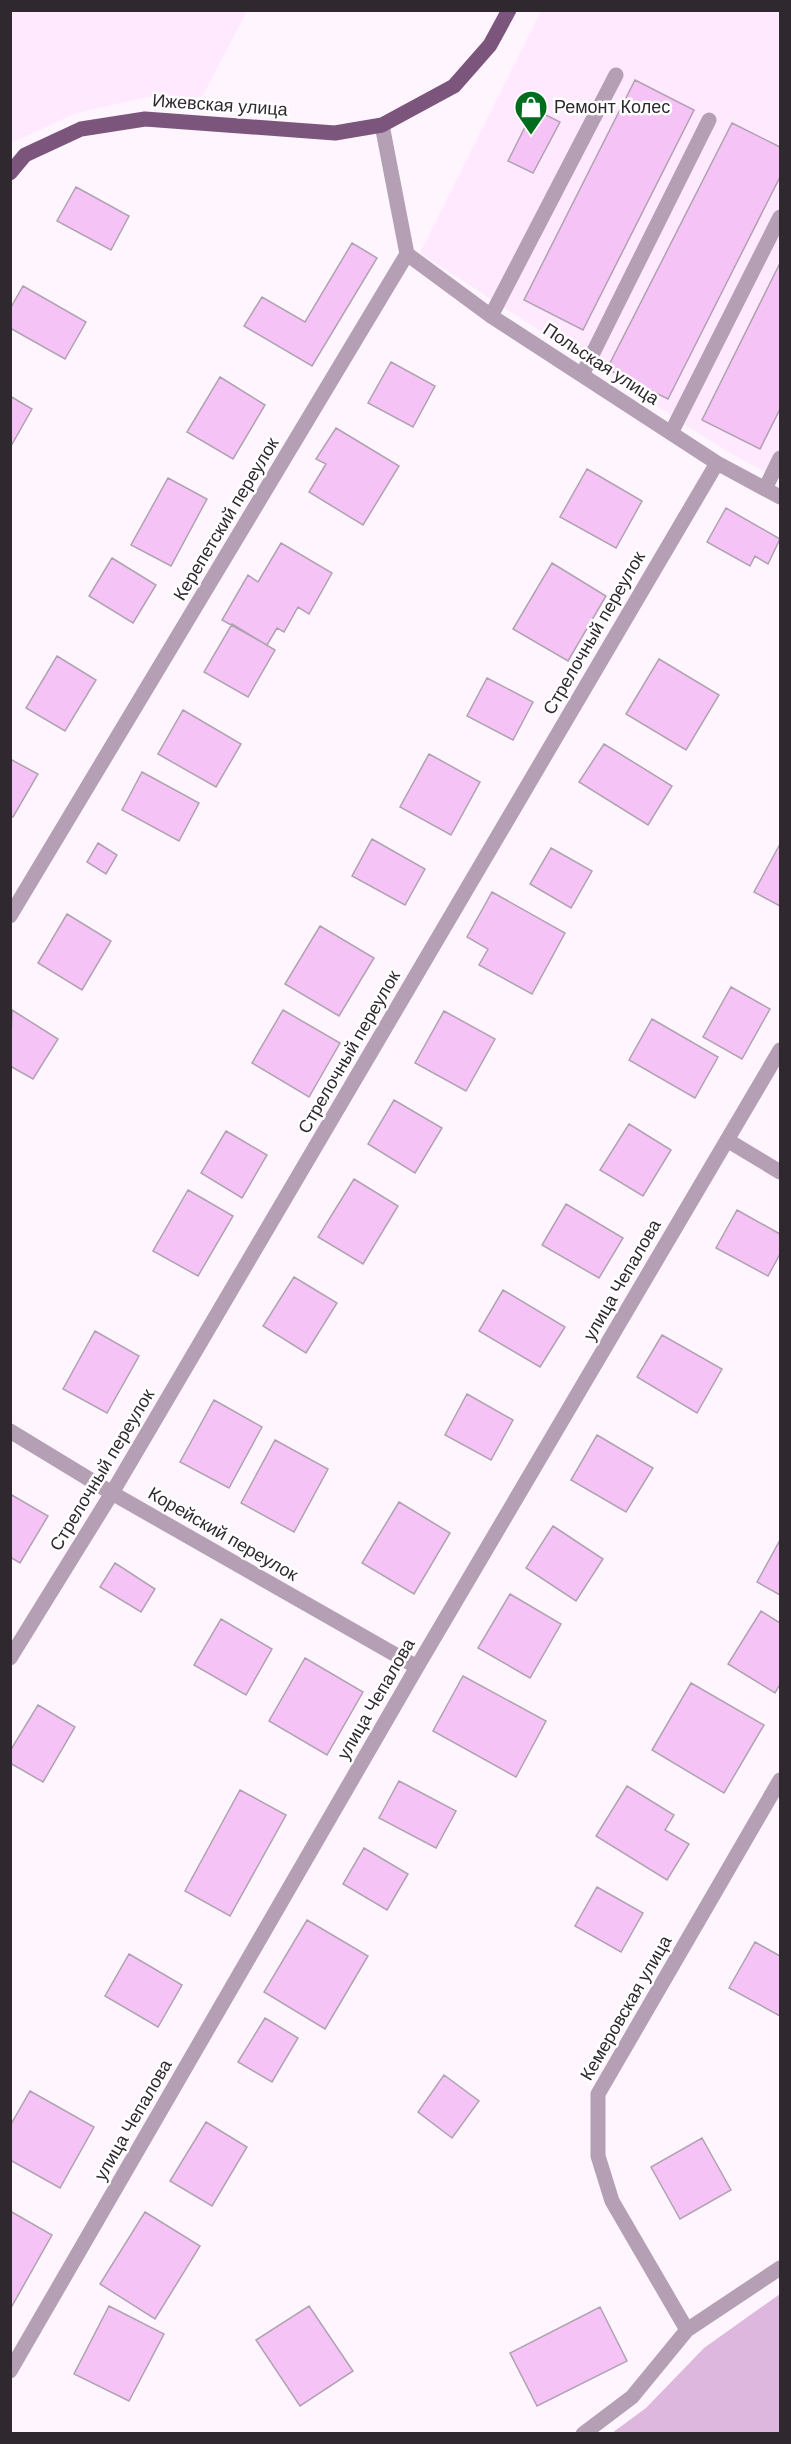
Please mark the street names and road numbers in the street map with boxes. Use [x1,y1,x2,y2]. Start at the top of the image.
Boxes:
street label: Ижевская улица [152,88,289,122]
street label: Польская улица [538,318,664,411]
street label: Керепетский переулок [168,433,284,605]
street label: Стрелочный переулок [537,547,651,719]
street label: Стрелочный переулок [292,966,406,1138]
street label: улица Чепалова [578,1214,667,1345]
street label: Стрелочный переулок [44,1384,160,1555]
street label: Корейский переулок [144,1481,302,1587]
street label: улица Чепалова [332,1633,421,1764]
street label: Кемеровская улица [575,1930,678,2085]
street label: улица Чепалова [89,2054,178,2185]

